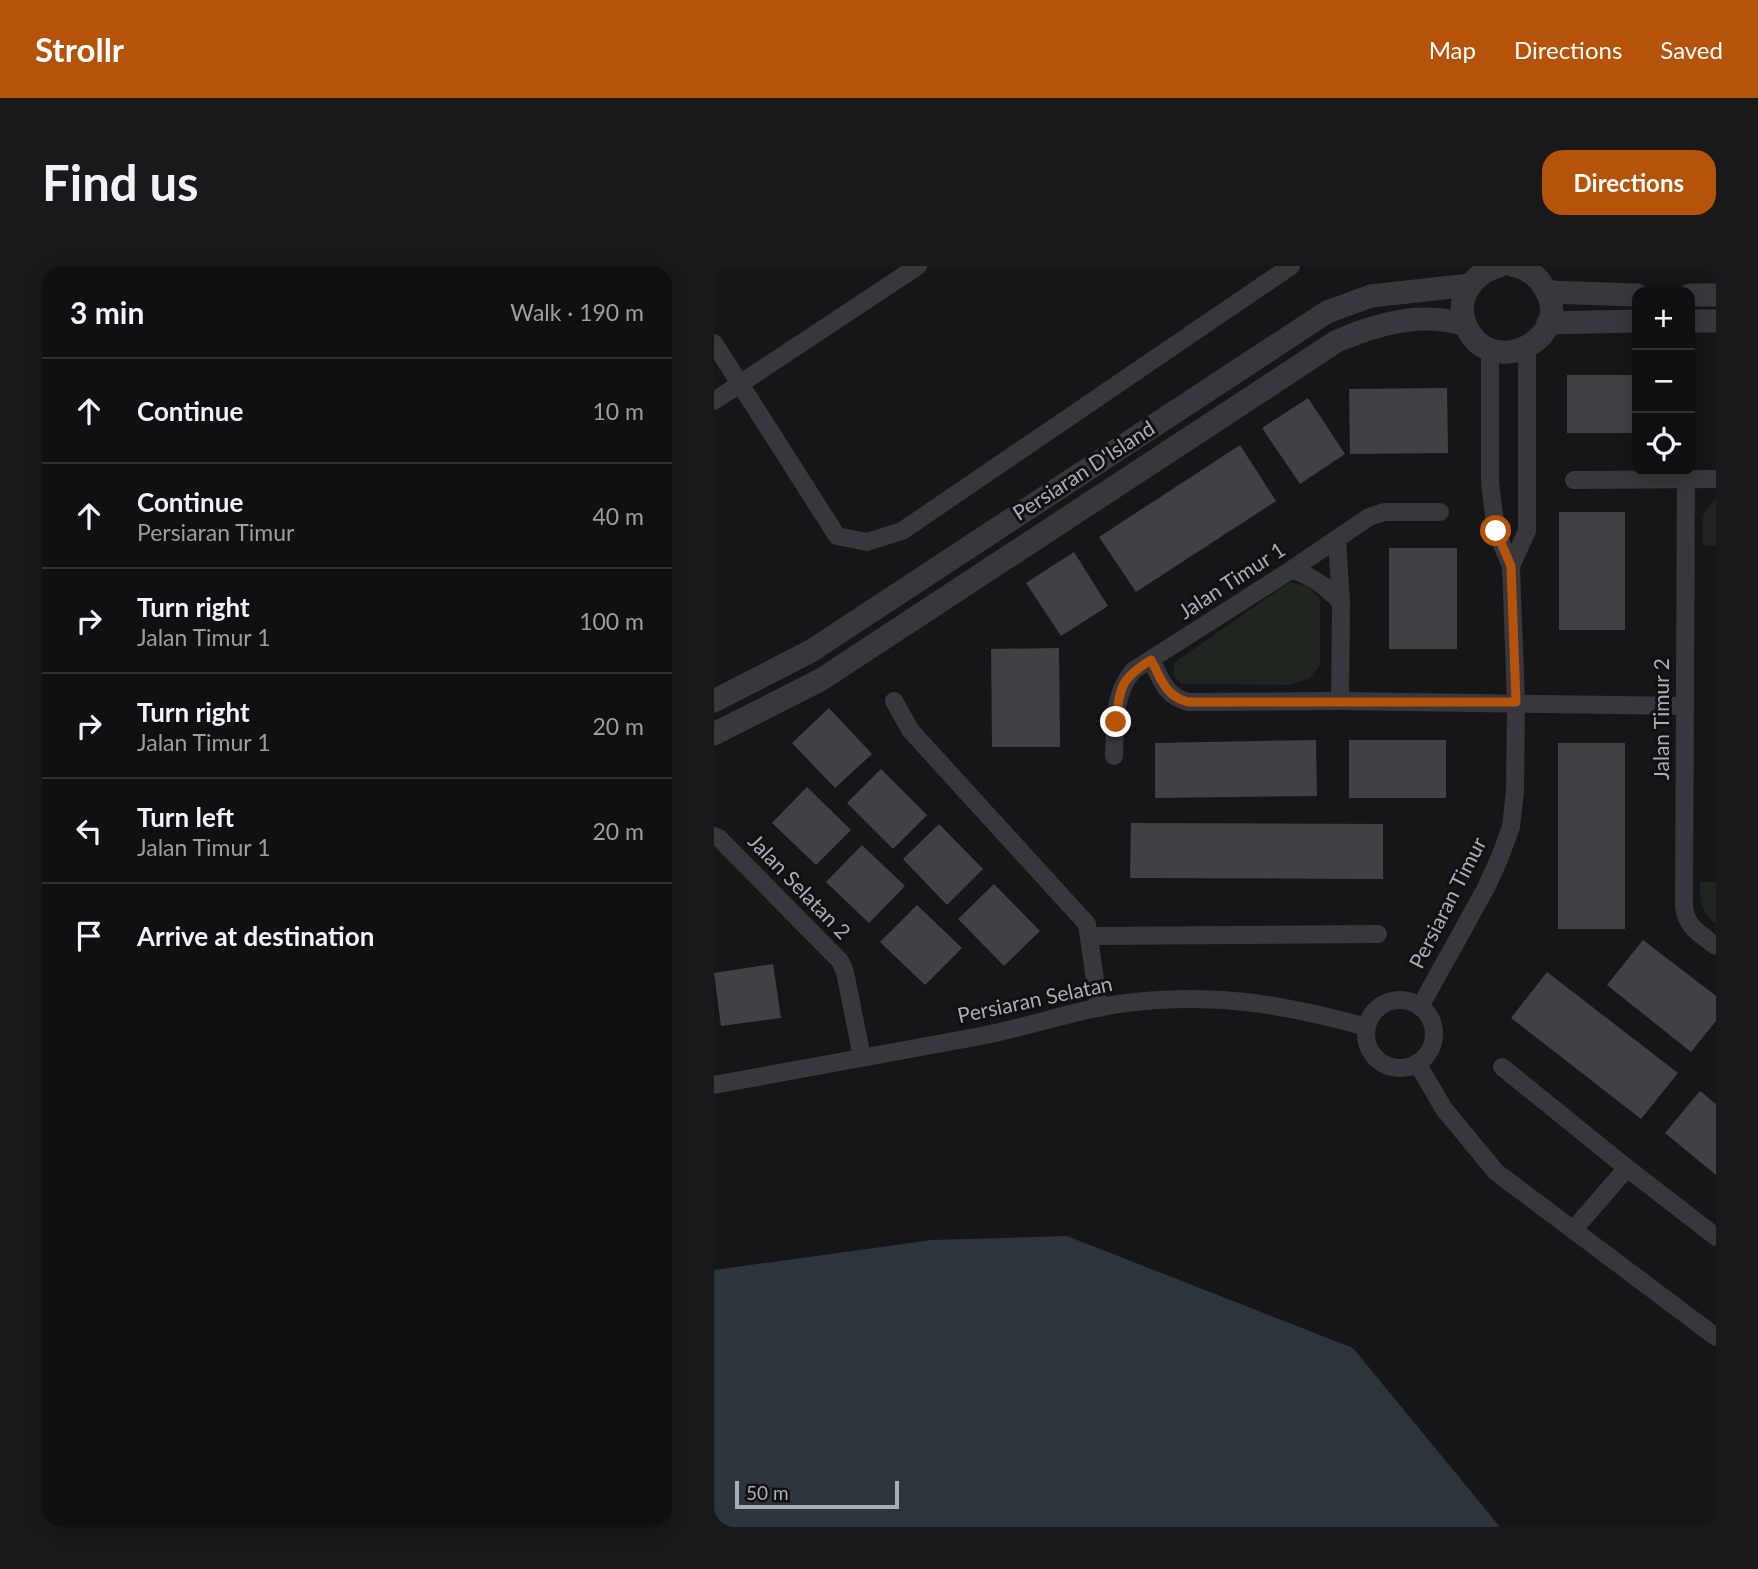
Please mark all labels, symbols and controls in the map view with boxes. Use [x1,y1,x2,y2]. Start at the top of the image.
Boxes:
text: Strollr [35,29,124,69]
text: Map [1429,35,1476,64]
text: Directions [1514,35,1622,64]
text: Saved [1660,35,1723,64]
button: Directions [1542,150,1716,215]
text: Find us [42,153,199,211]
map controls [1632,287,1695,476]
button: + [1632,287,1695,350]
text: 3 min [70,294,144,330]
text: Walk · 190 m [510,298,644,326]
button: − [1632,350,1695,413]
icon: ahead [70,392,108,430]
text: Continue [137,395,243,427]
text: 10 m [593,397,644,425]
button: locate [1632,413,1695,476]
street label: Persiaran D'Island [1008,415,1159,525]
text: Continue [137,486,243,518]
icon: ahead [70,497,108,535]
text: 40 m [593,502,644,530]
route start [1480,515,1511,546]
text: Persiaran Timur [137,518,294,546]
street label: Jalan Timur 1 [1173,536,1289,623]
text: Turn right [137,591,250,623]
icon: right [70,602,108,640]
text: 100 m [579,607,644,635]
text: Jalan Timur 1 [137,623,270,651]
street label: Jalan Timur 2 [1648,658,1673,780]
text: Turn right [137,696,250,728]
route end [1100,706,1131,737]
icon: right [70,707,108,745]
text: 20 m [593,712,644,740]
text: Jalan Timur 1 [137,728,270,756]
text: Turn left [137,801,234,833]
icon: left [70,812,108,850]
text: 20 m [593,817,644,845]
street label: Jalan Selatan 2 [744,828,856,944]
street label: Persiaran Timur [1403,832,1491,972]
text: Jalan Timur 1 [137,833,270,861]
icon: arrive [70,917,108,955]
text: Arrive at destination [137,920,374,952]
street label: Persiaran Selatan [955,970,1114,1027]
scale bar [735,1478,900,1510]
text: 50 m [746,1481,789,1504]

